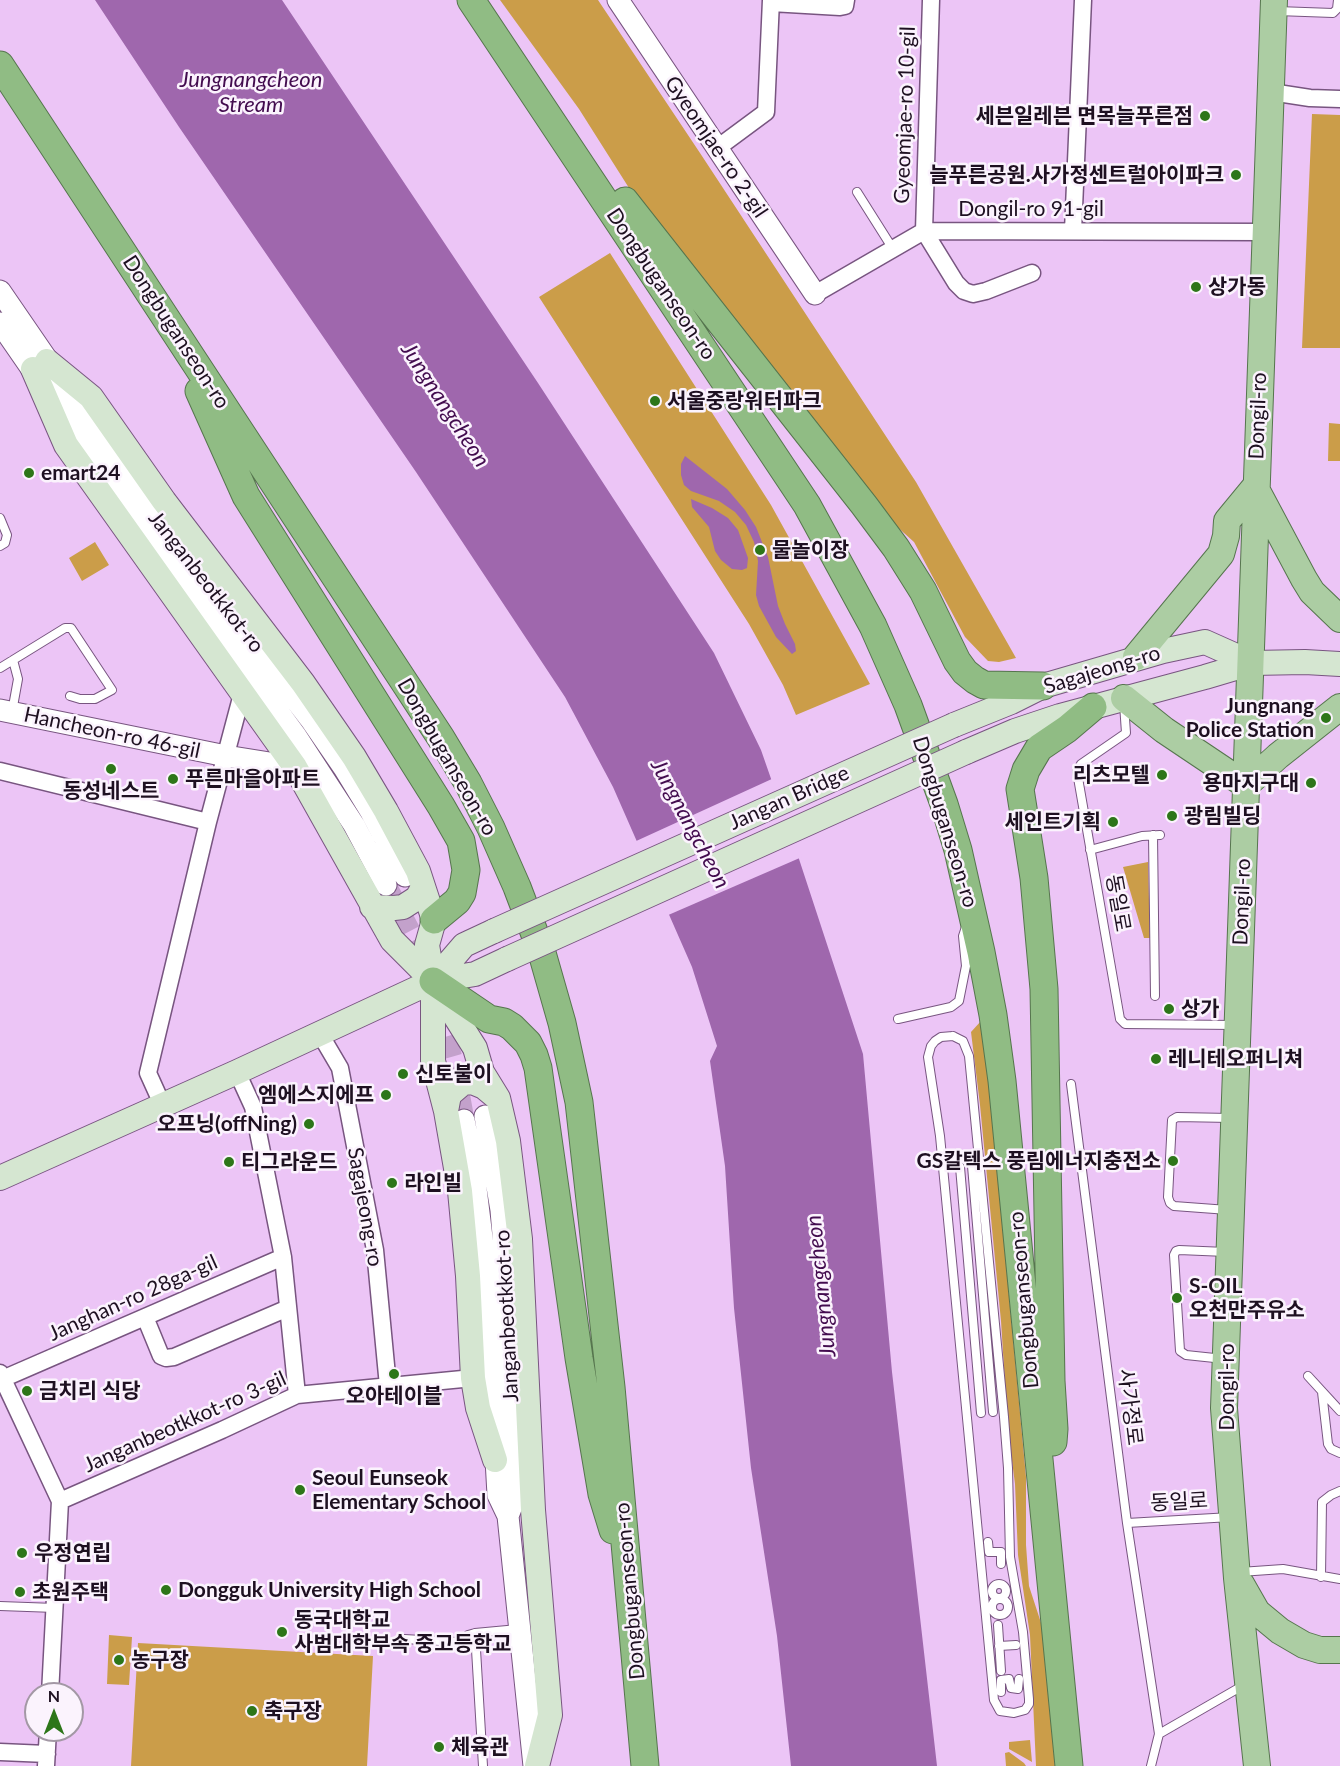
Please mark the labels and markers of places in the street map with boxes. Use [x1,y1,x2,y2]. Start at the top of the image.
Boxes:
place label: 세븐일레븐 면목늘푸른점 [975,103,1193,129]
marker: 세븐일레븐 면목늘푸른점 [1198,109,1212,123]
place label: 늘푸른공원.사가정센트럴아이파크 [929,162,1224,188]
marker: 늘푸른공원.사가정센트럴아이파크 [1229,168,1243,182]
place label: 상가동 [1208,274,1266,300]
marker: 상가동 [1189,280,1203,294]
place label: 서울중랑워터파크 [667,388,822,414]
marker: 서울중랑워터파크 [648,394,662,408]
place label: emart24 [41,460,120,486]
marker: emart24 [22,466,36,480]
place label: 물놀이장 [772,537,849,563]
marker: 물놀이장 [753,543,767,557]
place label: Jungnang Police Station [1186,693,1314,743]
marker: Jungnang Police Station [1319,711,1333,725]
marker: 동성네스트 [104,762,118,776]
place label: 리츠모텔 [1073,762,1150,788]
place label: 푸른마을아파트 [185,766,320,792]
marker: 리츠모텔 [1155,768,1169,782]
place label: 용마지구대 [1202,770,1299,796]
marker: 푸른마을아파트 [166,772,180,786]
marker: 용마지구대 [1304,776,1318,790]
place label: 동성네스트 [63,778,159,804]
place label: 광림빌딩 [1184,803,1261,829]
place label: 세인트기획 [1004,809,1101,835]
marker: 광림빌딩 [1165,809,1179,823]
marker: 세인트기획 [1106,815,1120,829]
place label: 상가 [1181,996,1220,1022]
marker: 상가 [1162,1002,1176,1016]
place label: 레니테오퍼니쳐 [1168,1046,1303,1072]
marker: 레니테오퍼니쳐 [1149,1052,1163,1066]
place label: 신토불이 [415,1061,492,1087]
marker: 신토불이 [396,1067,410,1081]
place label: 엠에스지에프 [258,1082,374,1108]
marker: 엠에스지에프 [379,1088,393,1102]
place label: 오프닝(offNing) [157,1111,297,1137]
marker: 오프닝(offNing) [302,1117,316,1131]
place label: GS칼텍스 풍림에너지충전소 [917,1148,1161,1174]
place label: 티그라운드 [241,1149,338,1175]
marker: GS칼텍스 풍림에너지충전소 [1166,1154,1180,1168]
marker: 티그라운드 [222,1155,236,1169]
place label: 라인빌 [404,1170,462,1196]
marker: 라인빌 [385,1176,399,1190]
place label: S-OIL 오천만주유소 [1189,1273,1305,1323]
marker: S-OIL 오천만주유소 [1170,1291,1184,1305]
marker: 오아테이블 [387,1367,401,1381]
place label: 금치리 식당 [39,1378,141,1404]
place label: 오아테이블 [346,1383,442,1409]
marker: 금치리 식당 [20,1384,34,1398]
place label: Seoul Eunseok Elementary School [312,1465,486,1515]
marker: Seoul Eunseok Elementary School [293,1483,307,1497]
place label: 우정연립 [34,1540,111,1566]
marker: 우정연립 [15,1546,29,1560]
place label: Dongguk University High School [178,1577,481,1603]
place label: 초원주택 [32,1579,109,1605]
marker: Dongguk University High School [159,1583,173,1597]
marker: 초원주택 [13,1585,27,1599]
place label: 동국대학교 사범대학부속 중고등학교 [294,1607,512,1657]
marker: 동국대학교 사범대학부속 중고등학교 [275,1625,289,1639]
place label: 농구장 [131,1647,189,1673]
marker: 농구장 [112,1653,126,1667]
place label: 축구장 [264,1698,322,1724]
marker: 축구장 [245,1704,259,1718]
place label: 체육관 [451,1734,509,1760]
marker: 체육관 [432,1740,446,1754]

